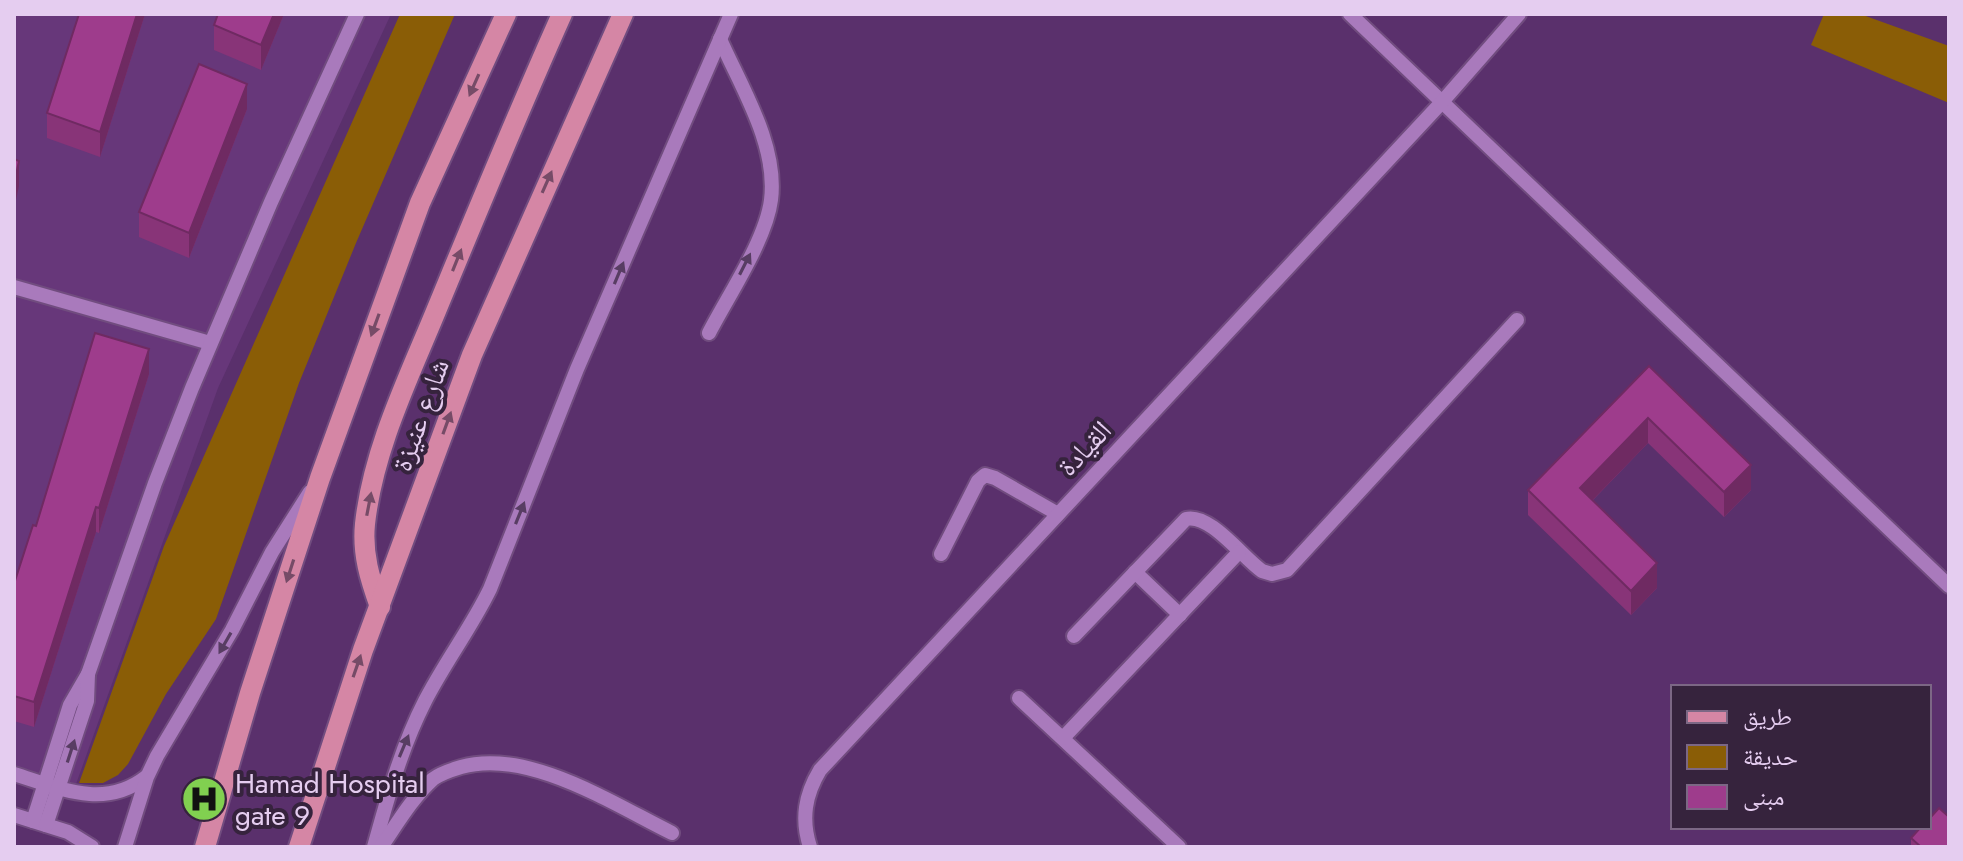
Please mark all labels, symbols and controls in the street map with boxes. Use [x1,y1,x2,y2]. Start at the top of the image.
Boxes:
one-way arrow [467,73,481,97]
one-way arrow [540,171,553,194]
one-way arrow [451,248,464,272]
one-way arrow [739,252,752,275]
one-way arrow [612,261,625,285]
one-way arrow [369,314,381,338]
street label: شارع عنيزة [381,353,460,477]
one-way arrow [442,410,454,434]
street label: القيادة [1048,411,1121,486]
one-way arrow [363,491,375,516]
one-way arrow [513,502,526,525]
one-way arrow [283,559,295,583]
one-way arrow [218,631,232,654]
one-way arrow [352,654,364,678]
legend [1671,685,1931,829]
text: طريق [1743,699,1792,734]
one-way arrow [398,734,411,758]
one-way arrow [65,739,77,763]
text: حديقة [1743,739,1798,774]
place label: Hamad Hospital gate 9 [235,763,425,836]
hospital icon: Hamad Hospital gate 9 [180,775,228,823]
text: مبنى [1743,779,1784,814]

